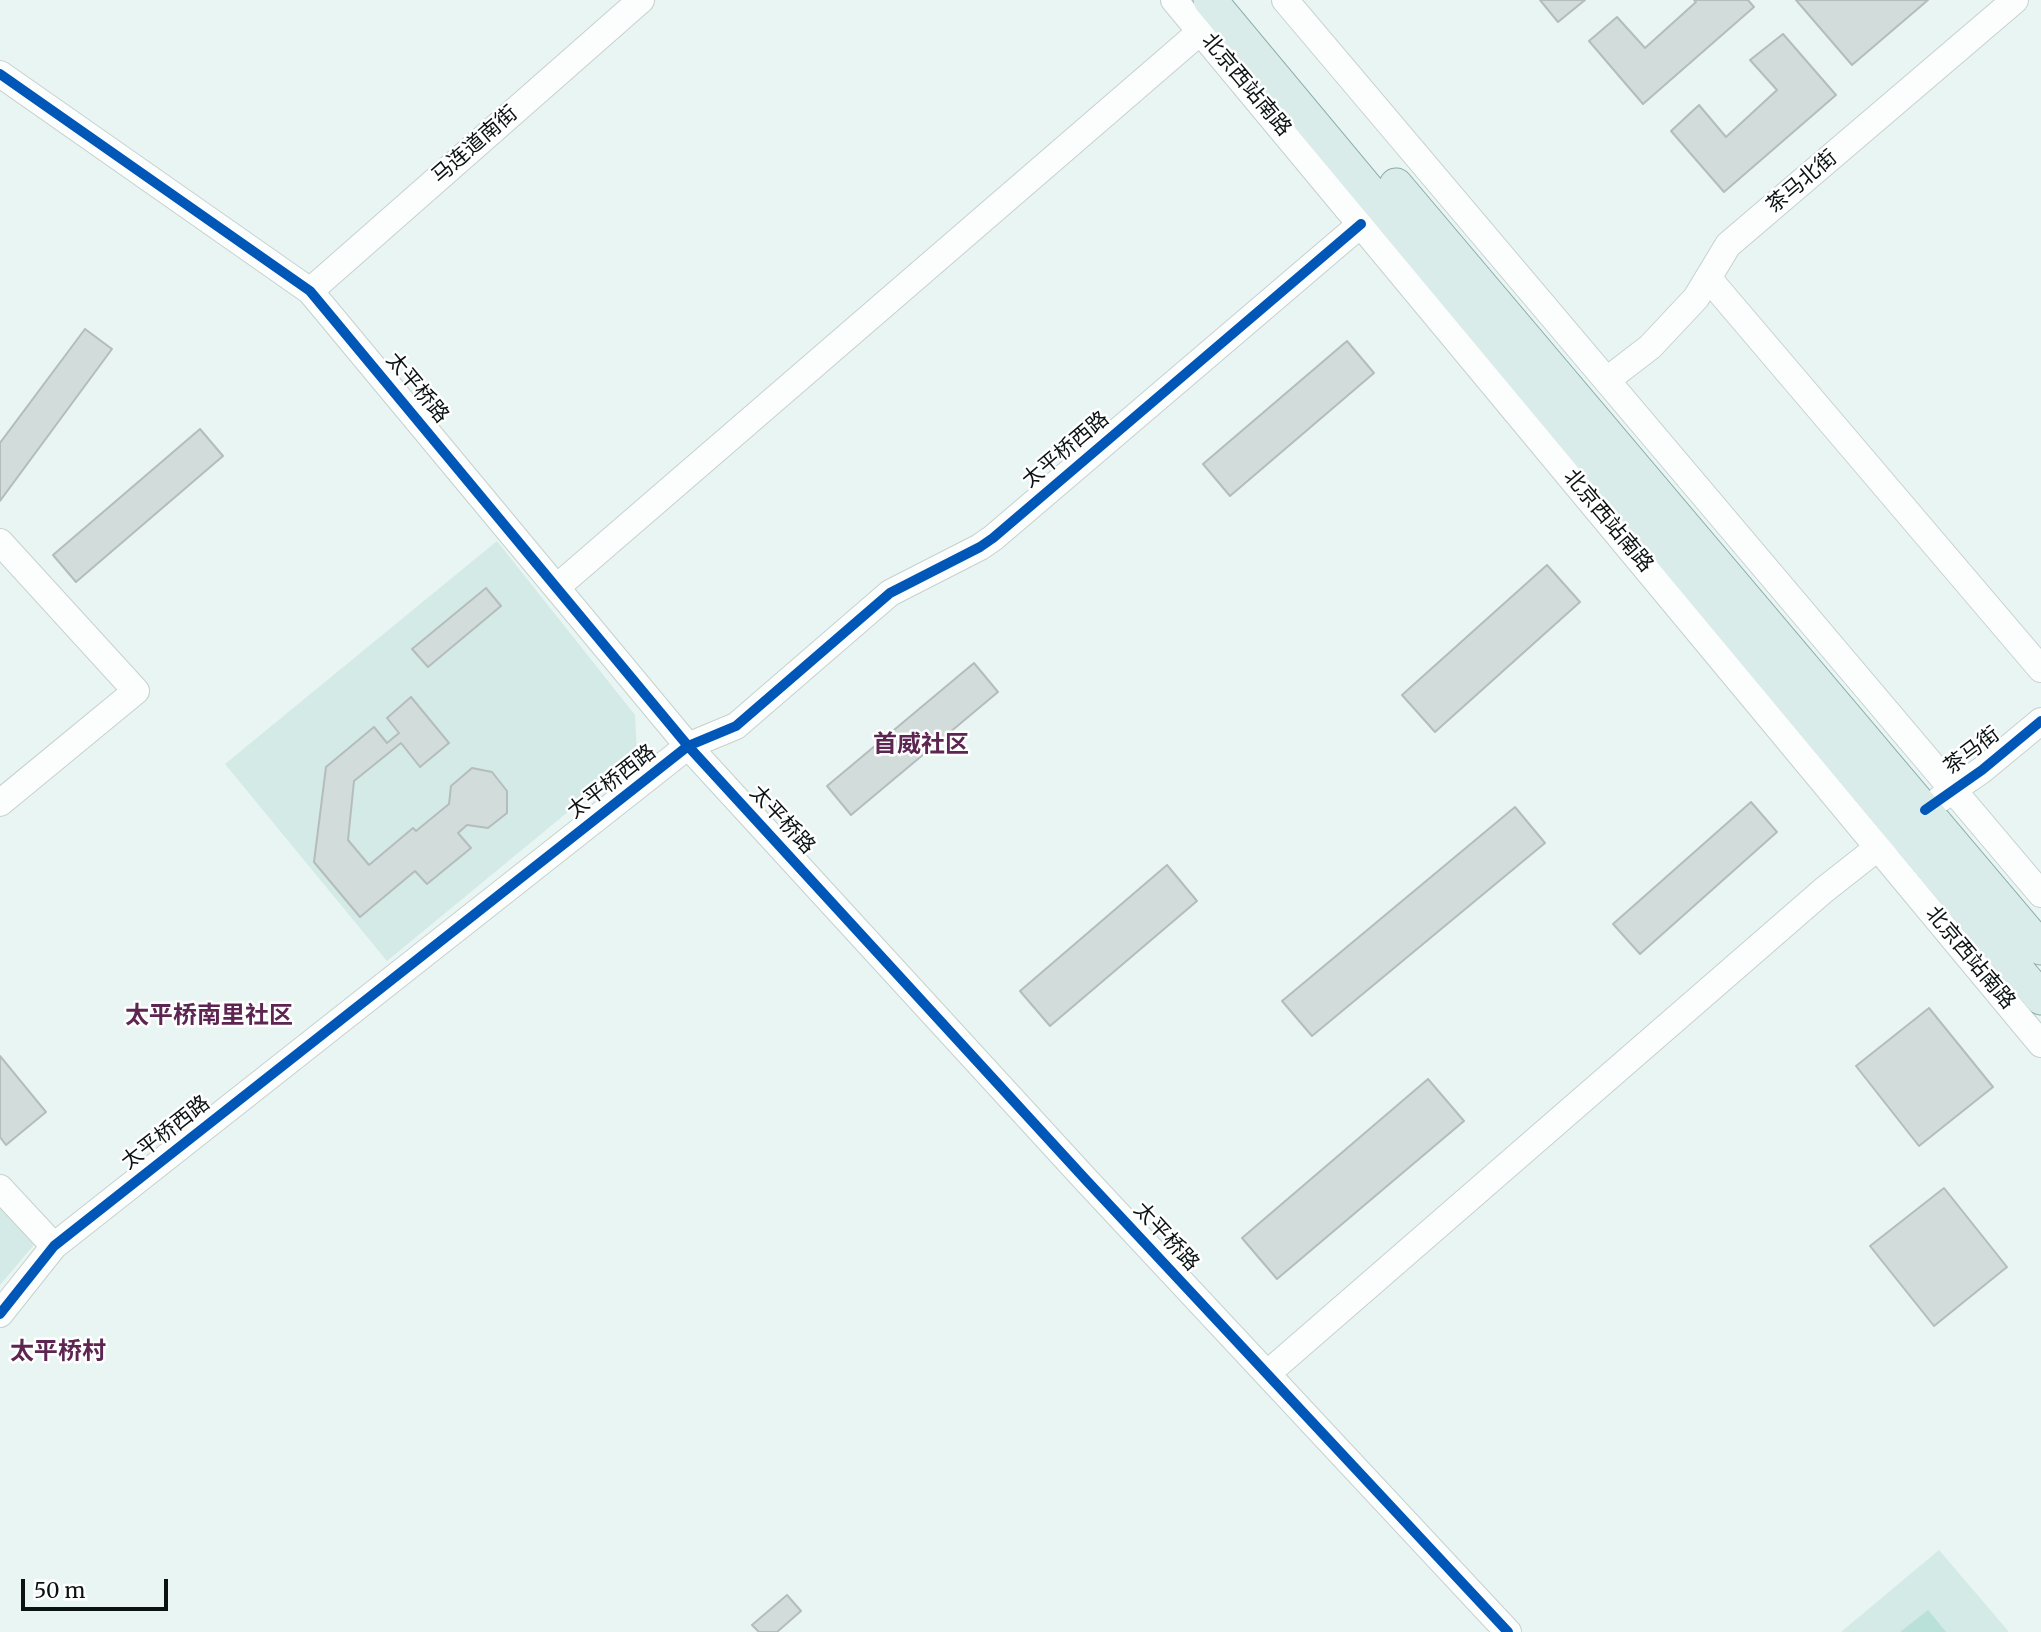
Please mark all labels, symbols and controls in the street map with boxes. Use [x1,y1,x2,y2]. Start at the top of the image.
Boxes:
street label: 北京西站南路 [1196,29,1296,141]
street label: 马连道南街 [427,101,523,189]
street label: 茶马北街 [1762,145,1842,219]
street label: 太平桥路 [380,348,454,428]
street label: 太平桥西路 [1018,407,1114,493]
street label: 北京西站南路 [1558,465,1658,577]
street label: 茶马街 [1939,722,2005,780]
district label: 首威社区 [873,731,969,759]
street label: 太平桥西路 [563,740,661,824]
street label: 太平桥路 [744,781,820,859]
street label: 北京西站南路 [1920,902,2020,1014]
district label: 太平桥南里社区 [125,1002,293,1030]
street label: 太平桥西路 [117,1091,215,1175]
street label: 太平桥路 [1128,1198,1204,1276]
district label: 太平桥村 [10,1338,106,1366]
scale bar [24,1566,172,1610]
text: 50 m [34,1577,85,1604]

